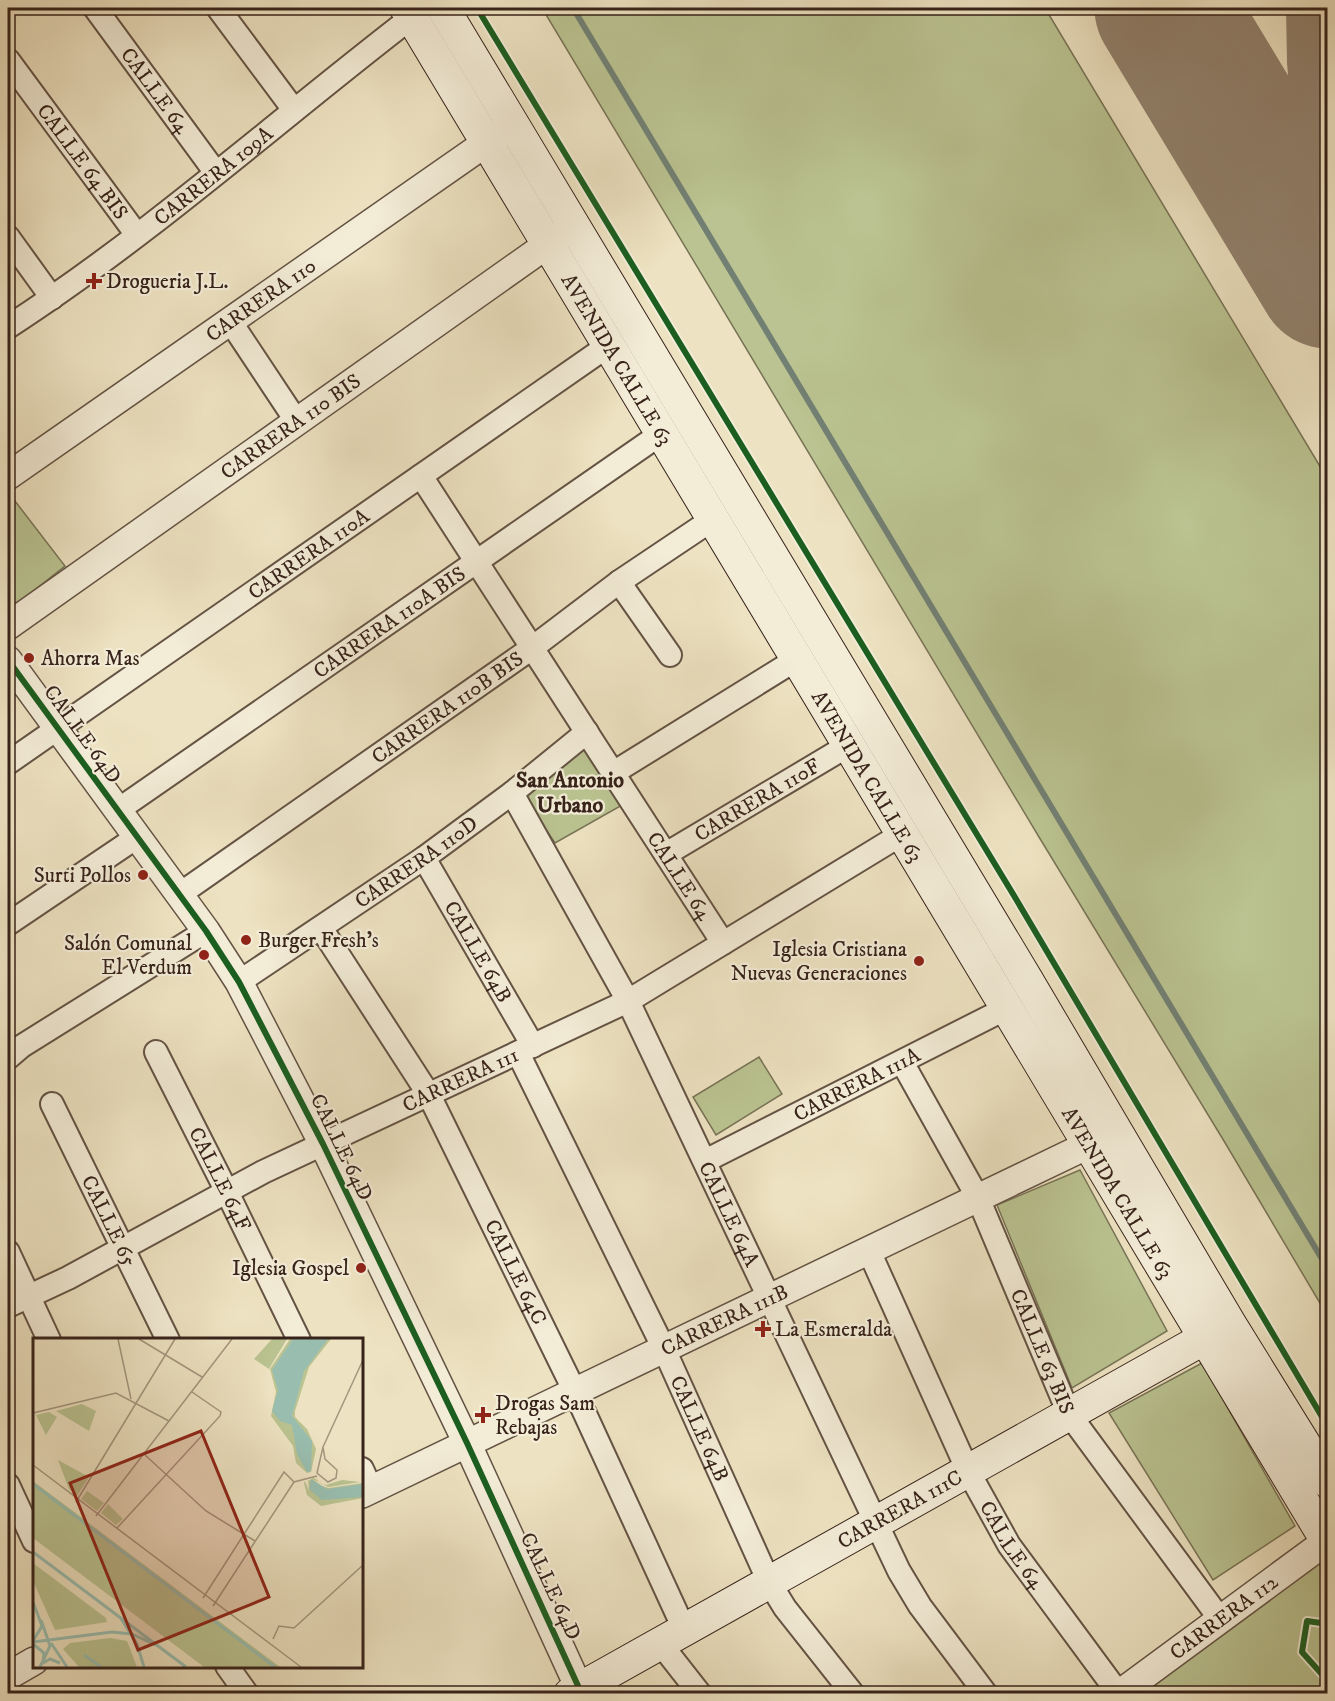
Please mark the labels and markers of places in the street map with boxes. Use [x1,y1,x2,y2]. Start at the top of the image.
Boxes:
place label: Drogueria J.L. [106,269,228,295]
marker: Drogueria J.L. [87,274,101,288]
place label: Ahorra Mas [41,646,140,672]
marker: Ahorra Mas [22,651,36,665]
place label: Surti Pollos [34,863,131,889]
marker: Surti Pollos [136,868,150,882]
place label: Burger Fresh's [258,928,379,954]
place label: Salón Comunal El Verdum [64,931,193,981]
marker: Burger Fresh's [239,933,253,947]
place label: Iglesia Cristiana Nuevas Generaciones [731,937,907,987]
marker: Salón Comunal El Verdum [197,948,211,962]
marker: Iglesia Cristiana Nuevas Generaciones [912,954,926,968]
place label: Iglesia Gospel [232,1256,350,1282]
marker: Iglesia Gospel [354,1261,368,1275]
place label: La Esmeralda [775,1317,892,1343]
marker: La Esmeralda [756,1322,770,1336]
place label: Drogas Sam Rebajas [495,1391,595,1441]
marker: Drogas Sam Rebajas [476,1408,490,1422]

